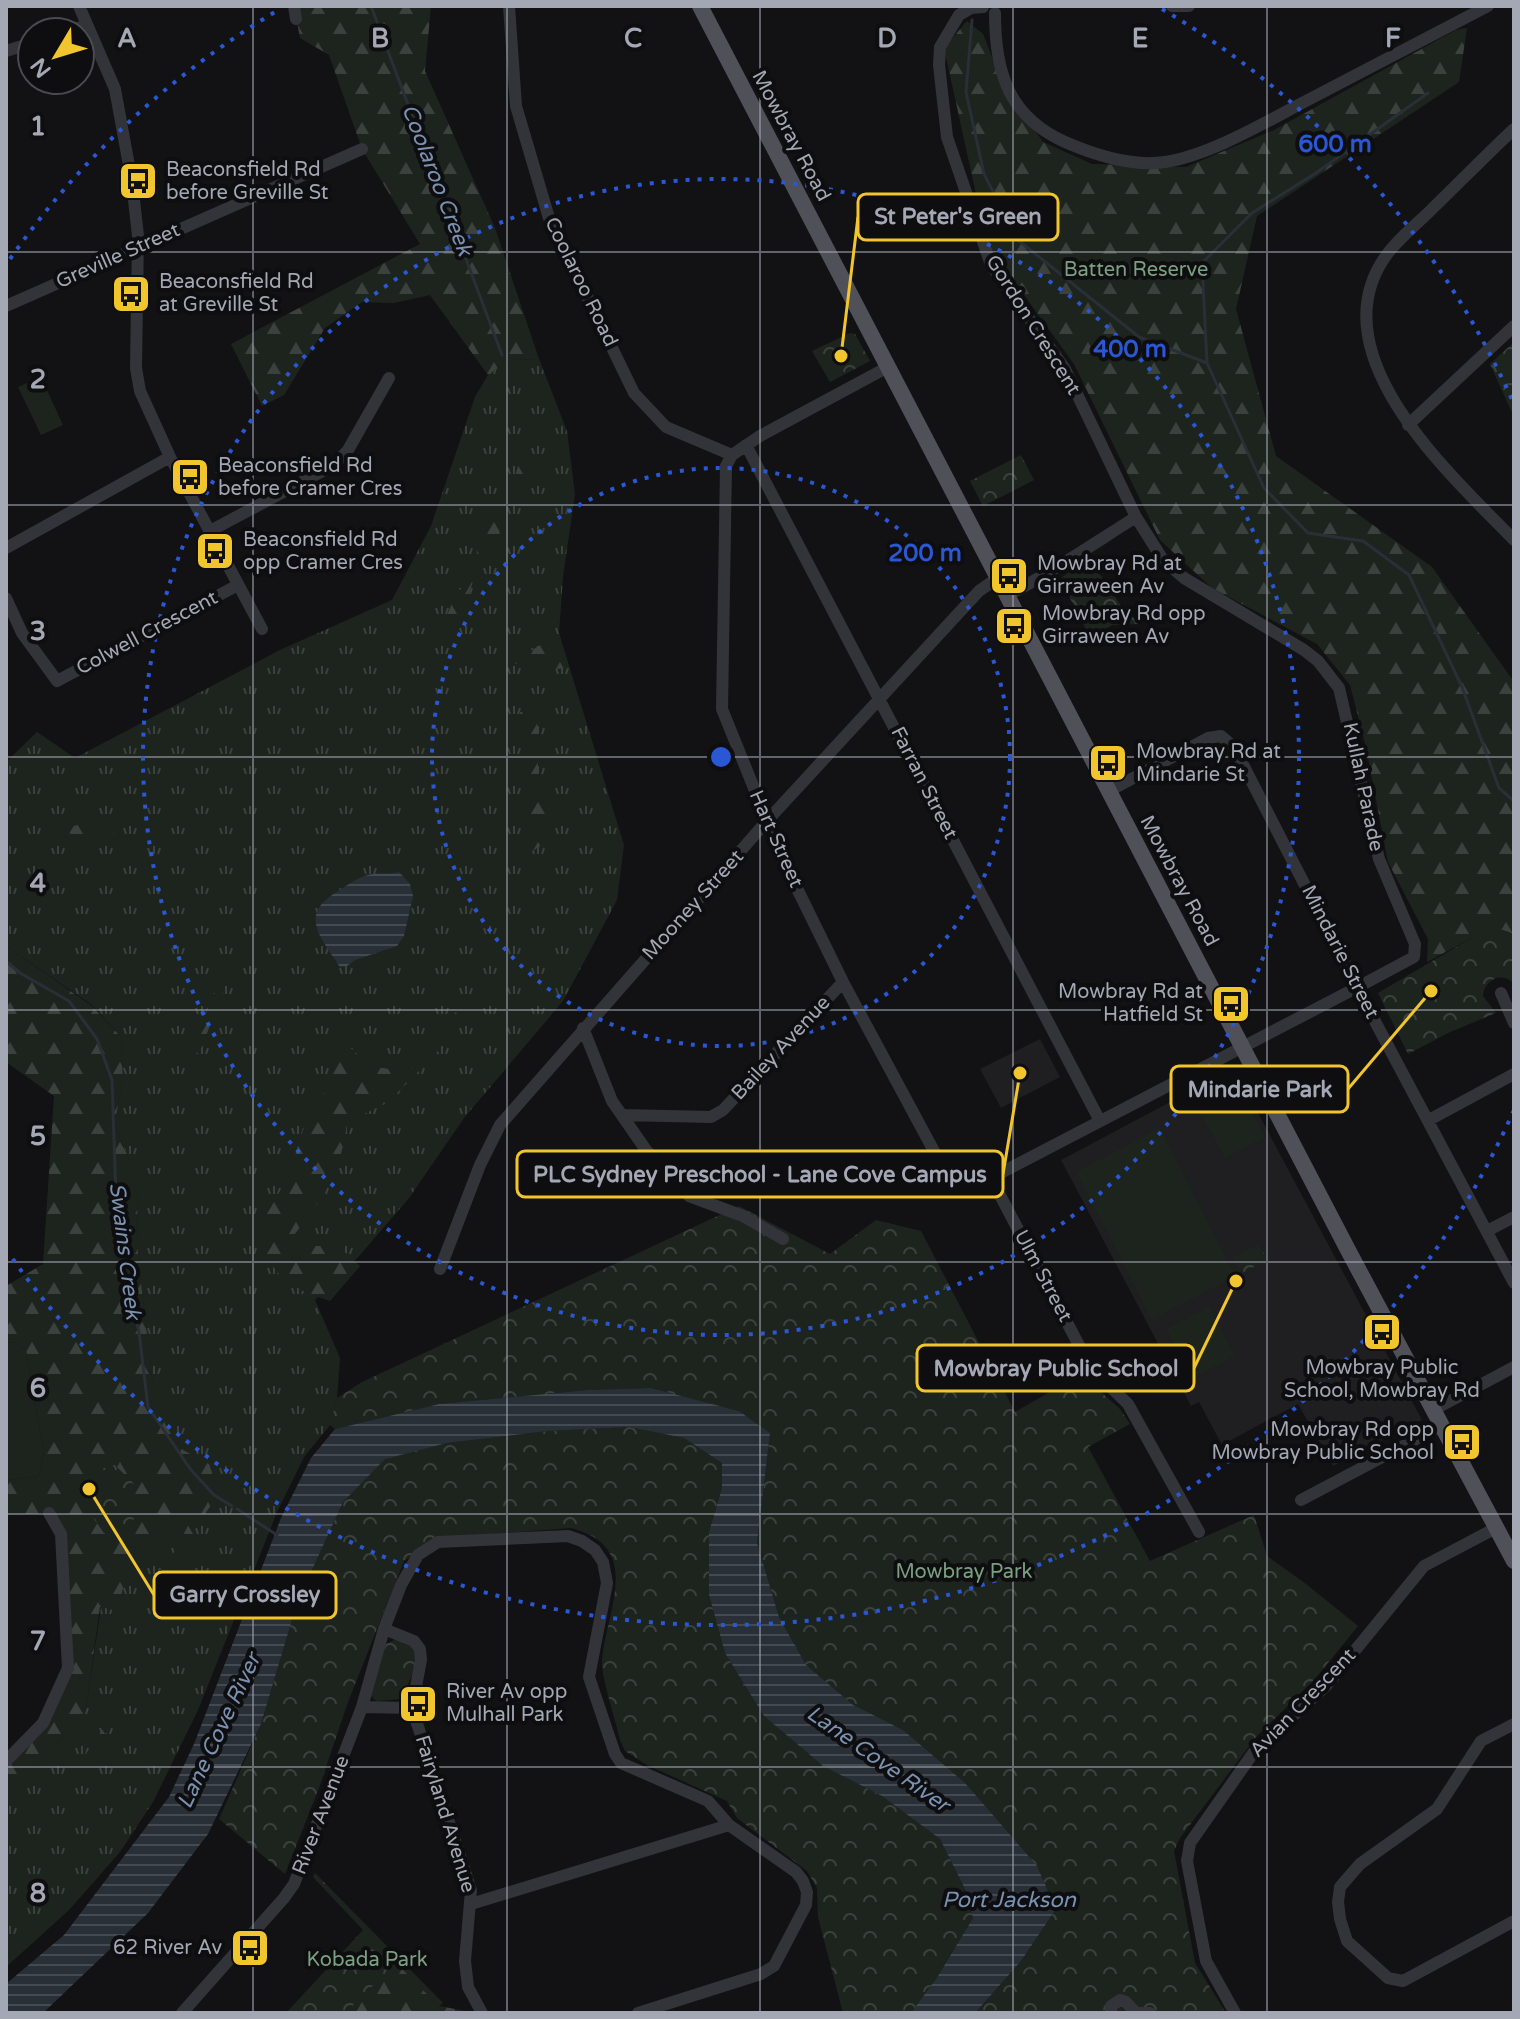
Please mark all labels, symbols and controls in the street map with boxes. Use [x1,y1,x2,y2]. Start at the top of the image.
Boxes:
north arrow [16,16,96,96]
text: A [117,23,137,54]
text: B [371,23,389,54]
text: C [624,23,642,54]
text: D [877,23,897,54]
text: E [1132,23,1148,54]
text: F [1385,23,1401,54]
text: N [25,53,57,83]
street label: Mowbray Road [746,67,836,205]
water label: Coolaroo Creek [396,101,479,261]
text: 1 [30,111,46,142]
text: 600 m [1298,130,1372,159]
place label: Beaconsfield Rd before Greville St [166,158,329,205]
bus stop icon: Beaconsfield Rd before Greville St [117,160,159,202]
callout: St Peter's Green [858,194,1058,240]
text: St Peter's Green [874,204,1042,230]
street label: Coolaroo Road [539,213,623,351]
street label: Greville Street [52,218,184,294]
street label: Gordon Crescent [980,251,1086,400]
park label: Batten Reserve [1064,258,1208,282]
place label: Beaconsfield Rd at Greville St [159,270,314,317]
bus stop icon: Beaconsfield Rd at Greville St [110,273,152,315]
text: 400 m [1093,335,1167,364]
text: 2 [30,364,46,395]
place label: Beaconsfield Rd before Cramer Cres [218,454,402,501]
bus stop icon: Beaconsfield Rd before Cramer Cres [169,456,211,498]
place label: Beaconsfield Rd opp Cramer Cres [243,528,403,575]
bus stop icon: Beaconsfield Rd opp Cramer Cres [194,530,236,572]
text: 200 m [888,539,962,568]
place label: Mowbray Rd at Girraween Av [1037,552,1182,599]
bus stop icon: Mowbray Rd at Girraween Av [988,555,1030,597]
street label: Colwell Crescent [72,586,222,680]
place label: Mowbray Rd opp Girraween Av [1042,602,1206,649]
bus stop icon: Mowbray Rd opp Girraween Av [993,605,1035,647]
text: 3 [30,616,46,647]
street label: Kullah Parade [1338,720,1388,854]
street label: Farran Street [885,723,963,844]
place label: Mowbray Rd at Mindarie St [1136,740,1281,787]
bus stop icon: Mowbray Rd at Mindarie St [1087,742,1129,784]
centre of rings [707,743,735,771]
street label: Hart Street [744,787,808,892]
street label: Mowbray Road [1134,812,1224,950]
street label: Mooney Street [637,845,749,965]
text: 4 [30,868,46,899]
street label: Mindarie Street [1296,881,1384,1023]
place label: Mowbray Rd at Hatfield St [1058,980,1203,1027]
bus stop icon: Mowbray Rd at Hatfield St [1210,983,1252,1025]
street label: Bailey Avenue [727,991,835,1105]
callout: Mindarie Park [1171,1066,1348,1112]
text: Mindarie Park [1187,1077,1333,1103]
text: 5 [30,1121,46,1152]
callout: PLC Sydney Preschool - Lane Cove Campus [517,1151,1003,1197]
text: PLC Sydney Preschool - Lane Cove Campus [533,1162,987,1188]
water label: Swains Creek [104,1181,147,1323]
street label: Ulm Street [1009,1226,1077,1326]
bus stop icon: Mowbray Public School, Mowbray Rd [1361,1311,1403,1353]
callout: Mowbray Public School [917,1345,1194,1391]
text: Mowbray Public School [934,1356,1178,1382]
place label: Mowbray Public School, Mowbray Rd [1284,1356,1480,1403]
text: 6 [30,1373,46,1404]
place label: Mowbray Rd opp Mowbray Public School [1211,1418,1434,1465]
bus stop icon: Mowbray Rd opp Mowbray Public School [1441,1421,1483,1463]
park label: Mowbray Park [896,1560,1033,1584]
callout: Garry Crossley [154,1572,336,1618]
text: Garry Crossley [170,1582,321,1608]
text: 7 [30,1626,46,1657]
street label: Avian Crescent [1245,1643,1361,1762]
water label: Lane Cove River [172,1647,267,1813]
place label: River Av opp Mulhall Park [446,1680,567,1727]
bus stop icon: River Av opp Mulhall Park [397,1683,439,1725]
water label: Lane Cove River [802,1700,956,1819]
street label: Fairyland Avenue [410,1733,480,1895]
street label: River Avenue [287,1752,355,1878]
text: 8 [30,1878,46,1909]
water label: Port Jackson [942,1887,1077,1913]
bus stop icon: 62 River Av [229,1927,271,1969]
place label: 62 River Av [113,1936,222,1960]
park label: Kobada Park [306,1948,428,1972]

